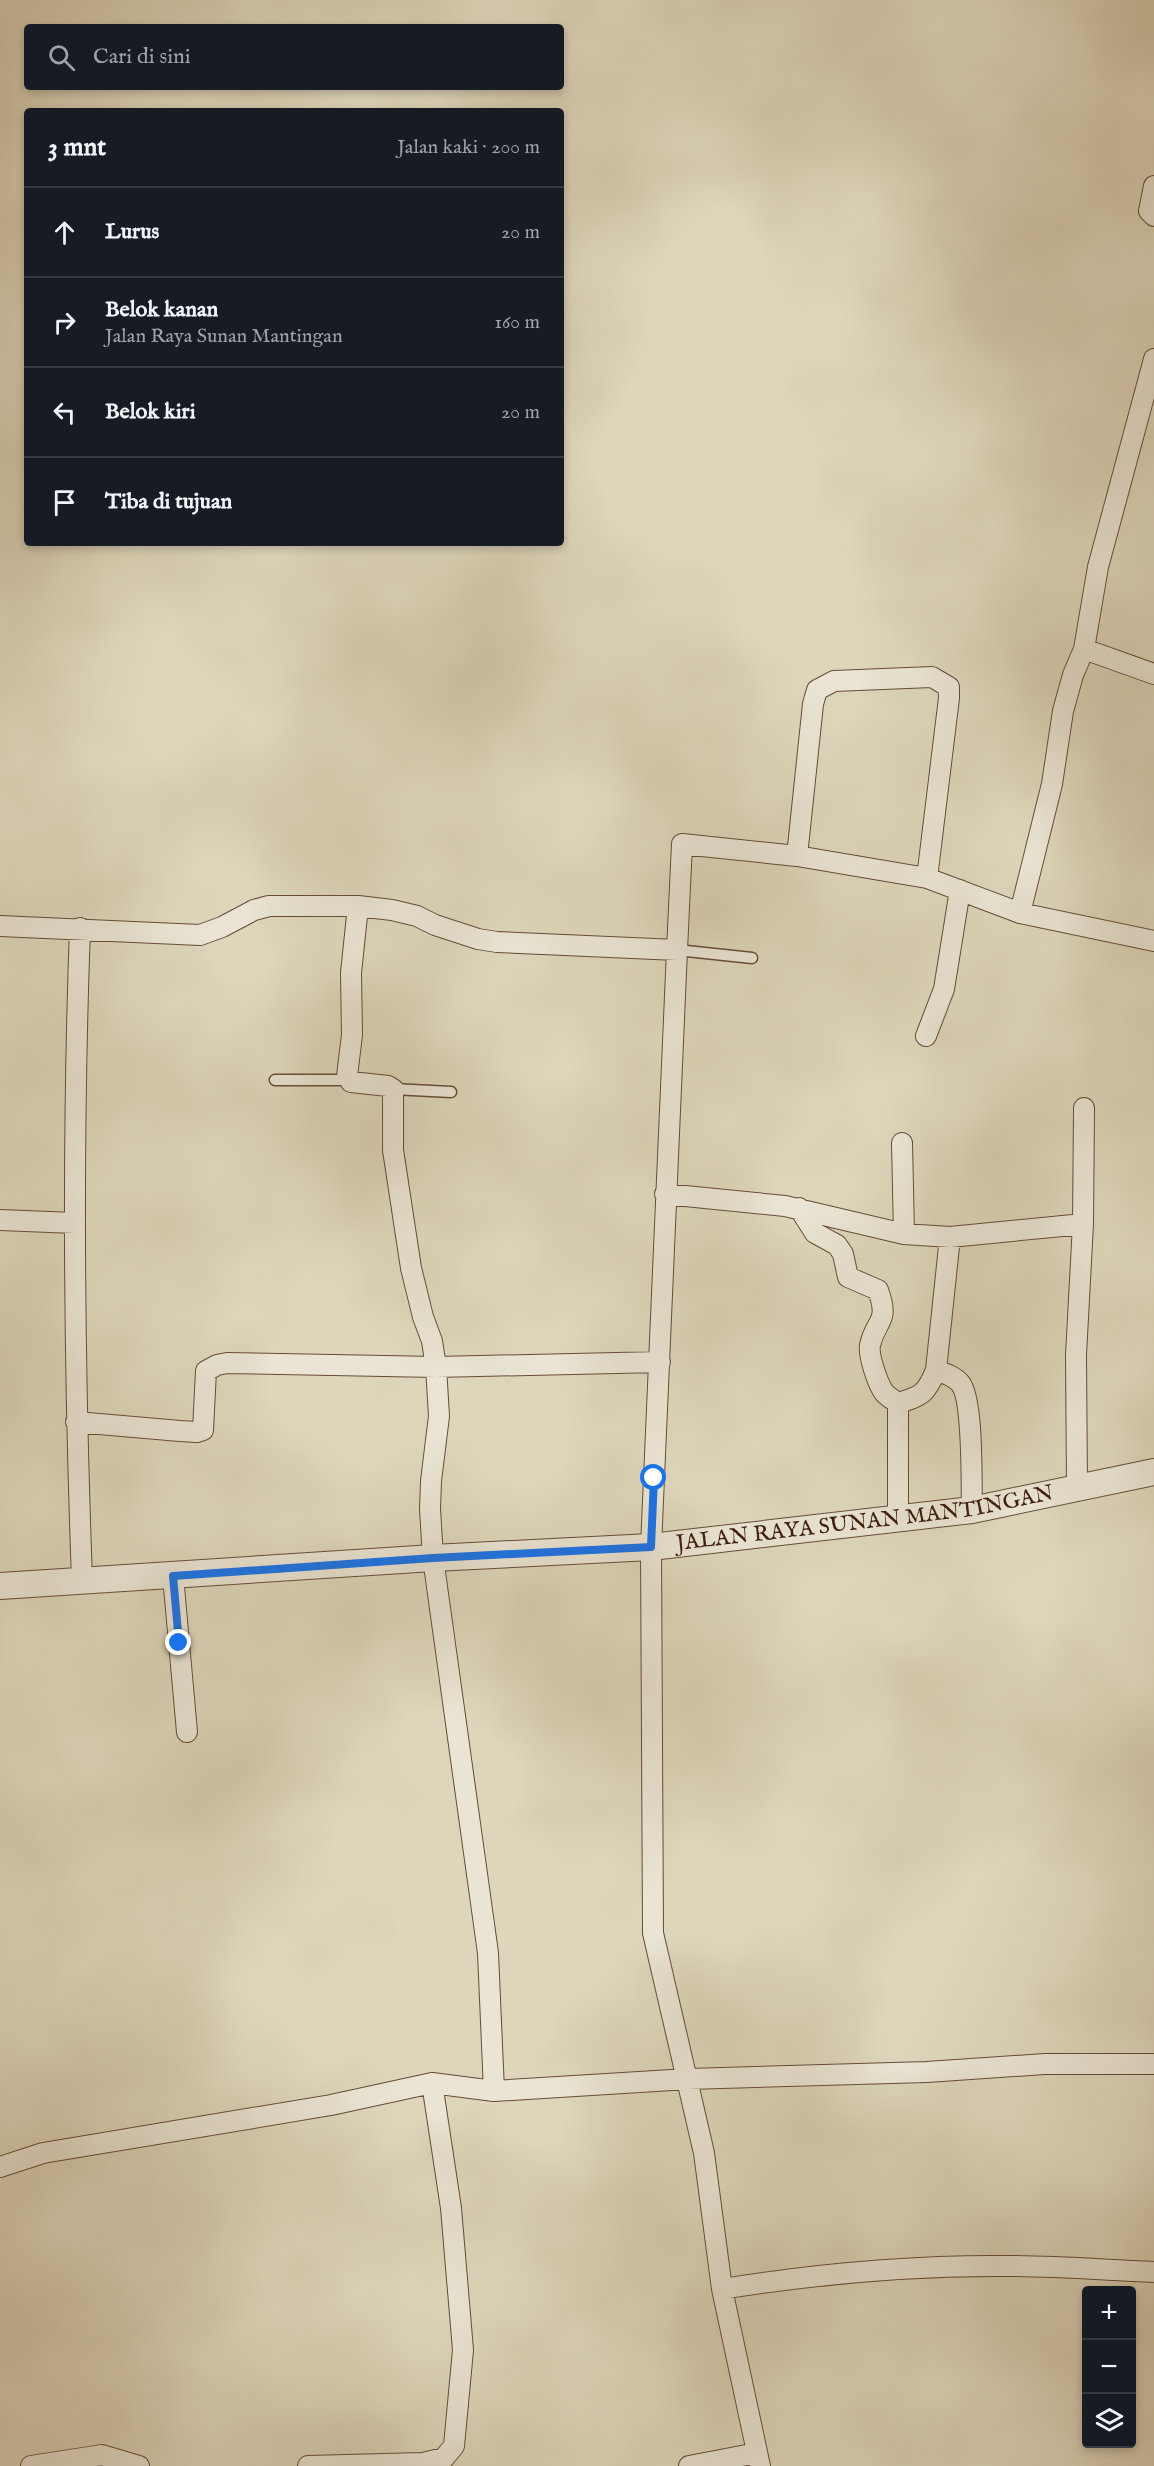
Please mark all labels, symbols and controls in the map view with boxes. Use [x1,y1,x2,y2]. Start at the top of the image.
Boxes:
search box [24,24,564,90]
icon: search [45,41,78,74]
text: Cari di sini [93,43,191,71]
text: 3 mnt [48,131,106,164]
text: Jalan kaki · 200 m [397,135,540,160]
icon: ahead [48,216,81,249]
text: Lurus [105,218,159,246]
text: 20 m [501,220,540,245]
text: Belok kanan [105,296,218,324]
icon: right [48,306,81,339]
text: 160 m [494,310,540,335]
text: Jalan Raya Sunan Mantingan [105,324,343,349]
icon: left [48,396,81,429]
text: Belok kiri [105,398,196,426]
text: 20 m [501,400,540,425]
icon: arrive [48,486,81,519]
text: Tiba di tujuan [105,488,232,516]
route start [640,1464,666,1490]
street label: JALAN RAYA SUNAN MANTINGAN [672,1479,1056,1558]
route end [165,1629,191,1655]
map controls [1082,2286,1136,2448]
button: + [1082,2286,1136,2340]
button: − [1082,2340,1136,2394]
button: layers [1082,2394,1136,2448]

